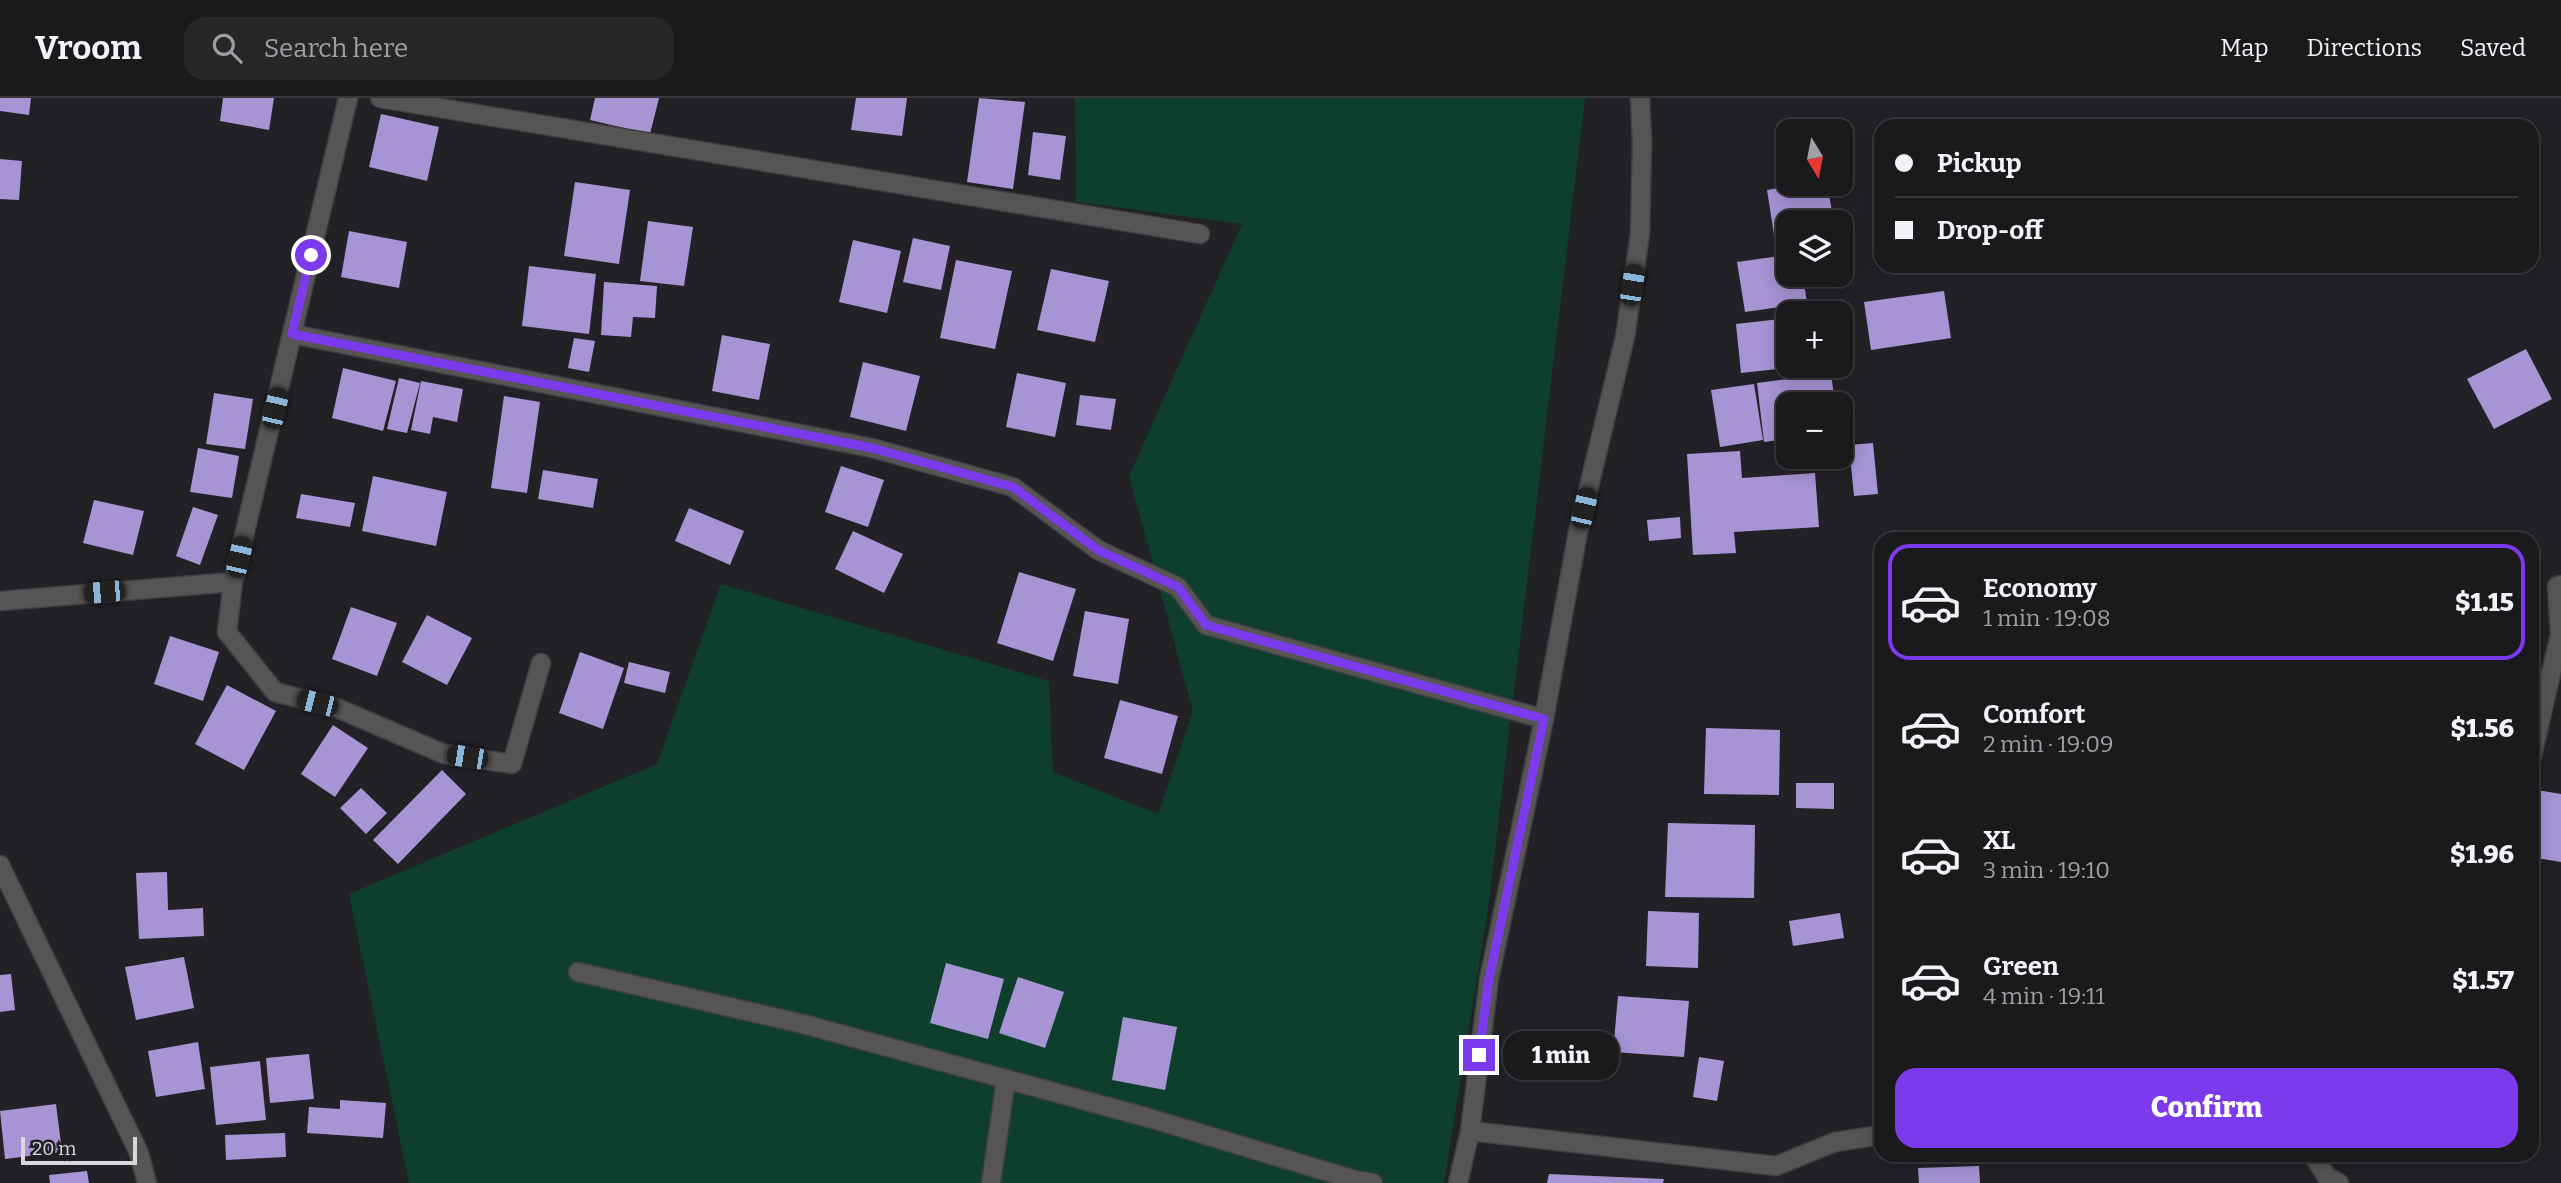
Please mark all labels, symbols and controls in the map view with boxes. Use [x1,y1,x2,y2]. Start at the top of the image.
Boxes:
search box [184,17,674,80]
text: Vroom [35,28,142,68]
icon: search [208,29,246,67]
text: Search here [264,33,408,64]
text: Map [2220,34,2269,62]
text: Directions [2307,34,2422,62]
text: Saved [2460,34,2526,62]
north arrow [1776,119,1853,196]
map controls [1776,119,1853,469]
text: Pickup [1937,148,2022,179]
button: layers [1776,210,1853,287]
text: Drop-off [1937,215,2043,246]
route start [295,239,327,271]
car [1619,263,1646,307]
button: + [1776,301,1853,378]
car [261,385,290,431]
button: − [1776,392,1853,469]
car [1570,485,1599,531]
car [225,534,254,580]
icon: car [1899,571,1962,634]
text: Economy [1983,573,2097,604]
car [83,580,126,604]
text: $1.15 [2455,587,2514,618]
text: 1 min · 19:08 [1983,604,2111,632]
car [295,688,340,718]
icon: car [1899,697,1962,760]
text: Comfort [1983,699,2086,730]
text: $1.56 [2451,713,2514,744]
text: 2 min · 19:09 [1983,730,2113,758]
car [445,743,490,771]
icon: car [1899,823,1962,886]
text: XL [1983,825,2015,856]
text: $1.96 [2450,839,2514,870]
text: 3 min · 19:10 [1983,856,2110,884]
icon: car [1899,949,1962,1012]
text: Green [1983,951,2059,982]
text: $1.57 [2452,965,2514,996]
text: 4 min · 19:11 [1983,982,2105,1010]
callout: 1 min [1504,1030,1619,1080]
route end [1463,1039,1495,1071]
text: 1 min [1532,1041,1590,1069]
button: Confirm [1895,1068,2518,1148]
scale bar [21,1134,136,1166]
text: 20 m [32,1137,76,1160]

